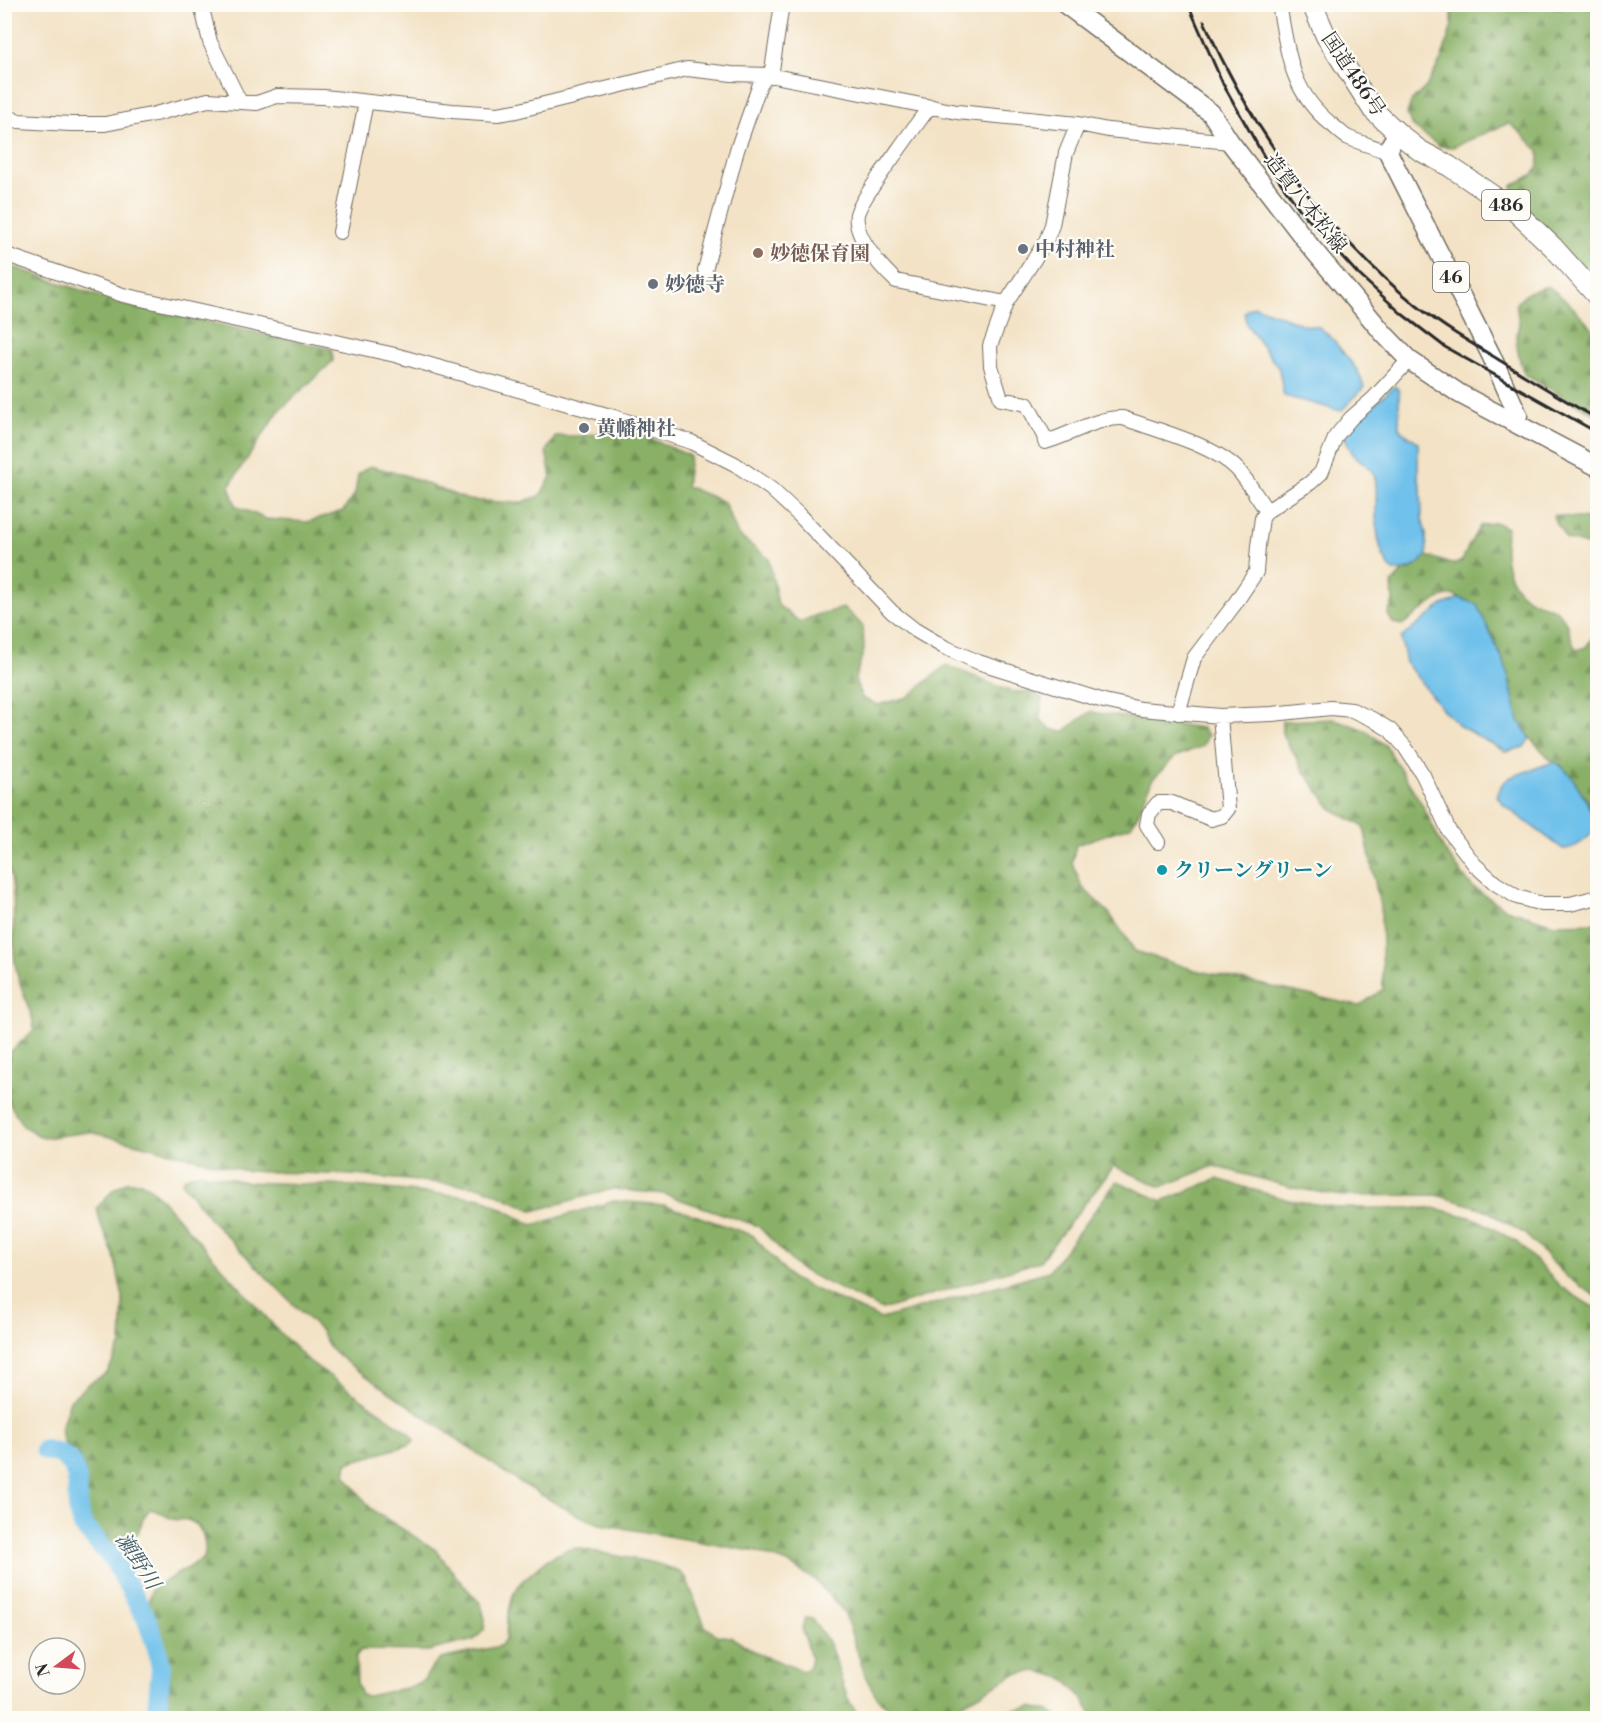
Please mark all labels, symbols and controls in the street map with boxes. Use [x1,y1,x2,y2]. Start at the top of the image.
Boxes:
street label: 国道486号 [1315,28,1390,122]
street label: 造賀八本松線 [1258,149,1352,259]
road number: 486 [1482,190,1530,220]
place label: 中村神社 [1035,238,1115,263]
place label: 妙徳保育園 [770,242,870,267]
marker: 中村神社 [1016,242,1030,256]
marker: 妙徳保育園 [751,246,765,260]
road number: 46 [1433,262,1469,292]
place label: 妙徳寺 [665,273,725,298]
marker: 妙徳寺 [646,277,660,291]
place label: 黄幡神社 [596,417,676,442]
marker: 黄幡神社 [577,421,591,435]
place label: クリーングリーン [1174,859,1333,884]
marker: クリーングリーン [1155,863,1169,877]
water label: 瀬野川 [109,1528,166,1597]
north arrow [27,1636,87,1696]
text: N [32,1661,55,1679]

